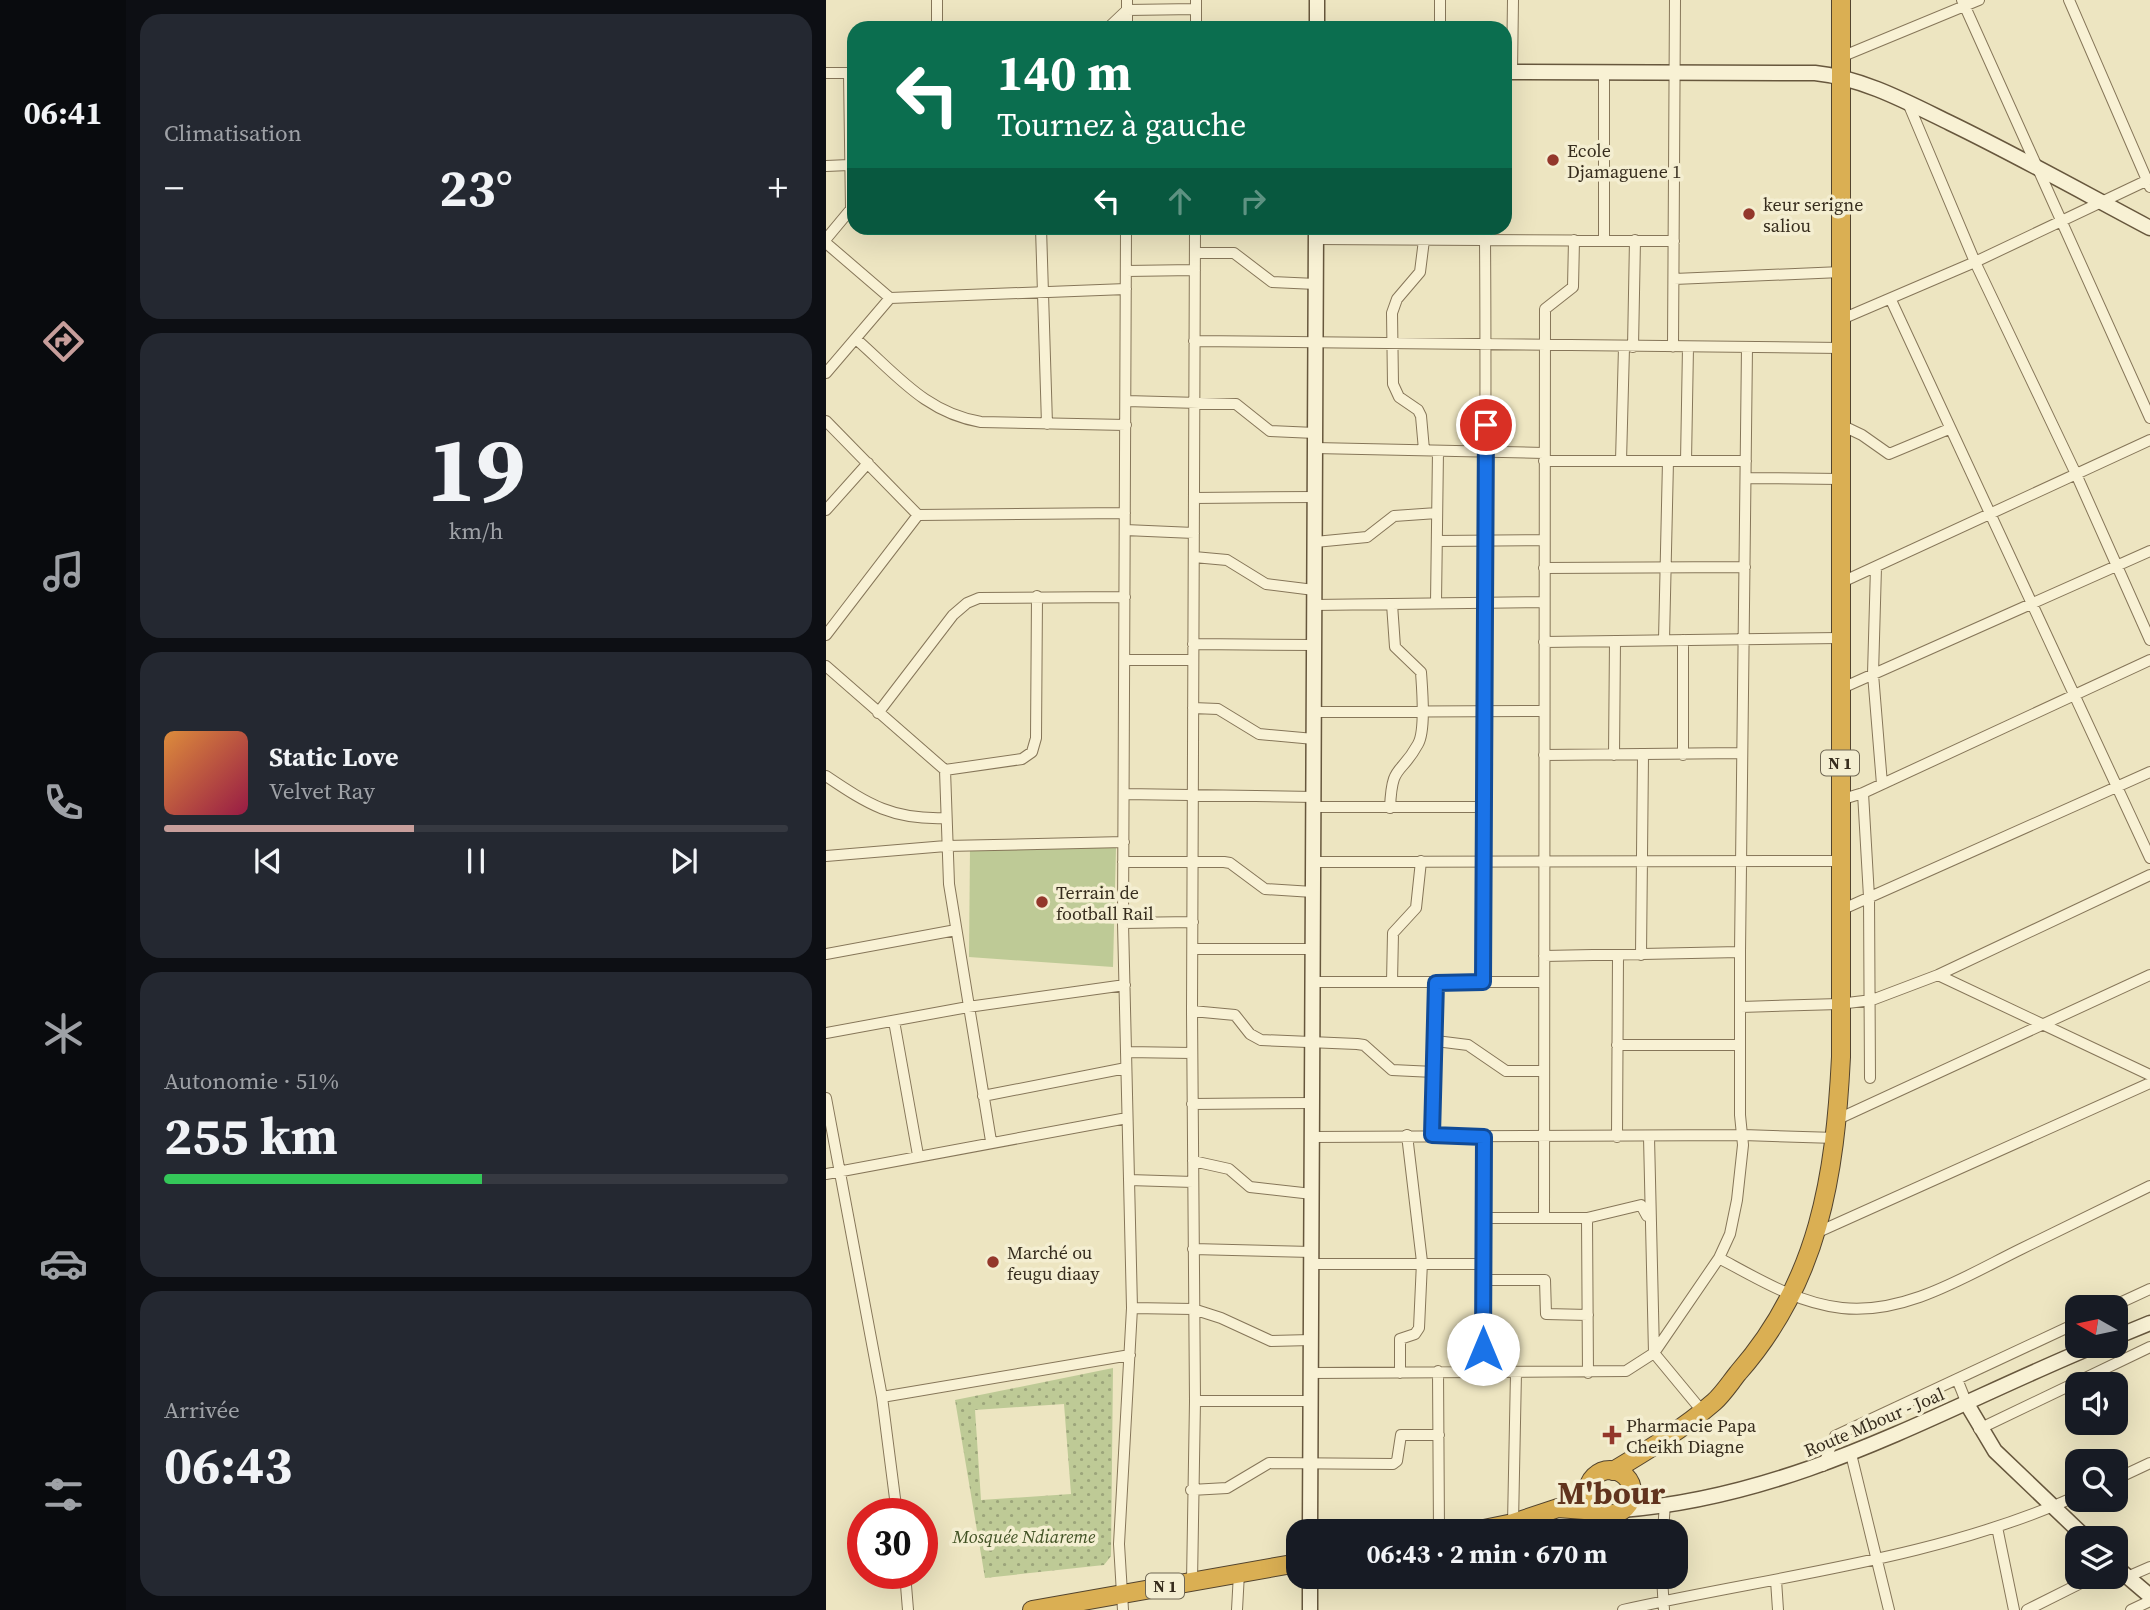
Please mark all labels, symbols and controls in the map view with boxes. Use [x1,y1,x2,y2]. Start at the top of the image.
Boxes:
text: 140 m [997,39,1132,106]
icon: left [882,49,973,140]
text: 06:41 [24,91,102,135]
text: Tournez à gauche [997,103,1246,147]
text: Climatisation [164,117,302,149]
place label: Ecole Djamaguene 1 [1567,138,1681,184]
text: 23° [439,152,513,223]
marker: Ecole Djamaguene 1 [1545,152,1561,168]
text: − [164,162,184,214]
text: + [768,162,788,214]
icon: left [1088,182,1126,220]
icon: ahead [1161,182,1199,220]
icon: right [1234,182,1272,220]
place label: keur serigne saliou [1763,192,1863,238]
marker: keur serigne saliou [1741,206,1757,222]
icon: directions [39,317,88,366]
pin [1456,395,1516,455]
icon: arrive [1467,406,1505,444]
text: 19 [427,407,525,531]
text: km/h [449,515,503,547]
icon: music [39,547,88,596]
text: Static Love [269,739,398,775]
road number: N 1 [1821,750,1859,776]
text: Velvet Ray [269,775,375,807]
icon: phone [39,778,88,827]
icon: previous [249,842,287,880]
icon: pause [457,842,495,880]
icon: next [665,842,703,880]
place label: Terrain de football Rail [1056,880,1154,926]
marker: Terrain de football Rail [1034,894,1050,910]
icon: climate [39,1009,88,1058]
text: Autonomie · 51% [164,1065,339,1097]
text: 255 km [164,1100,338,1171]
icon: car [39,1239,88,1288]
place label: Marché ou feugu diaay [1007,1240,1100,1286]
marker: Marché ou feugu diaay [985,1254,1001,1270]
north arrow [2065,1295,2128,1358]
map controls [2065,1295,2128,1589]
position arrow [1446,1312,1520,1386]
button: sound [2065,1372,2128,1435]
street label: Route Mbour - Joal [1800,1381,1948,1463]
text: Arrivée [164,1394,240,1426]
place label: Pharmacie Papa Cheikh Diagne [1626,1413,1757,1459]
marker: Pharmacie Papa Cheikh Diagne [1604,1427,1620,1443]
text: 06:43 [164,1429,292,1500]
button: search [2065,1449,2128,1512]
icon: filters [39,1470,88,1519]
district label: M'bour [1557,1471,1665,1515]
speed limit sign: 30 [847,1498,938,1589]
park label: Mosquée Ndiareme [952,1524,1096,1549]
button: layers [2065,1526,2128,1589]
text: 06:43 · 2 min · 670 m [1367,1536,1607,1572]
road number: N 1 [1146,1574,1184,1598]

